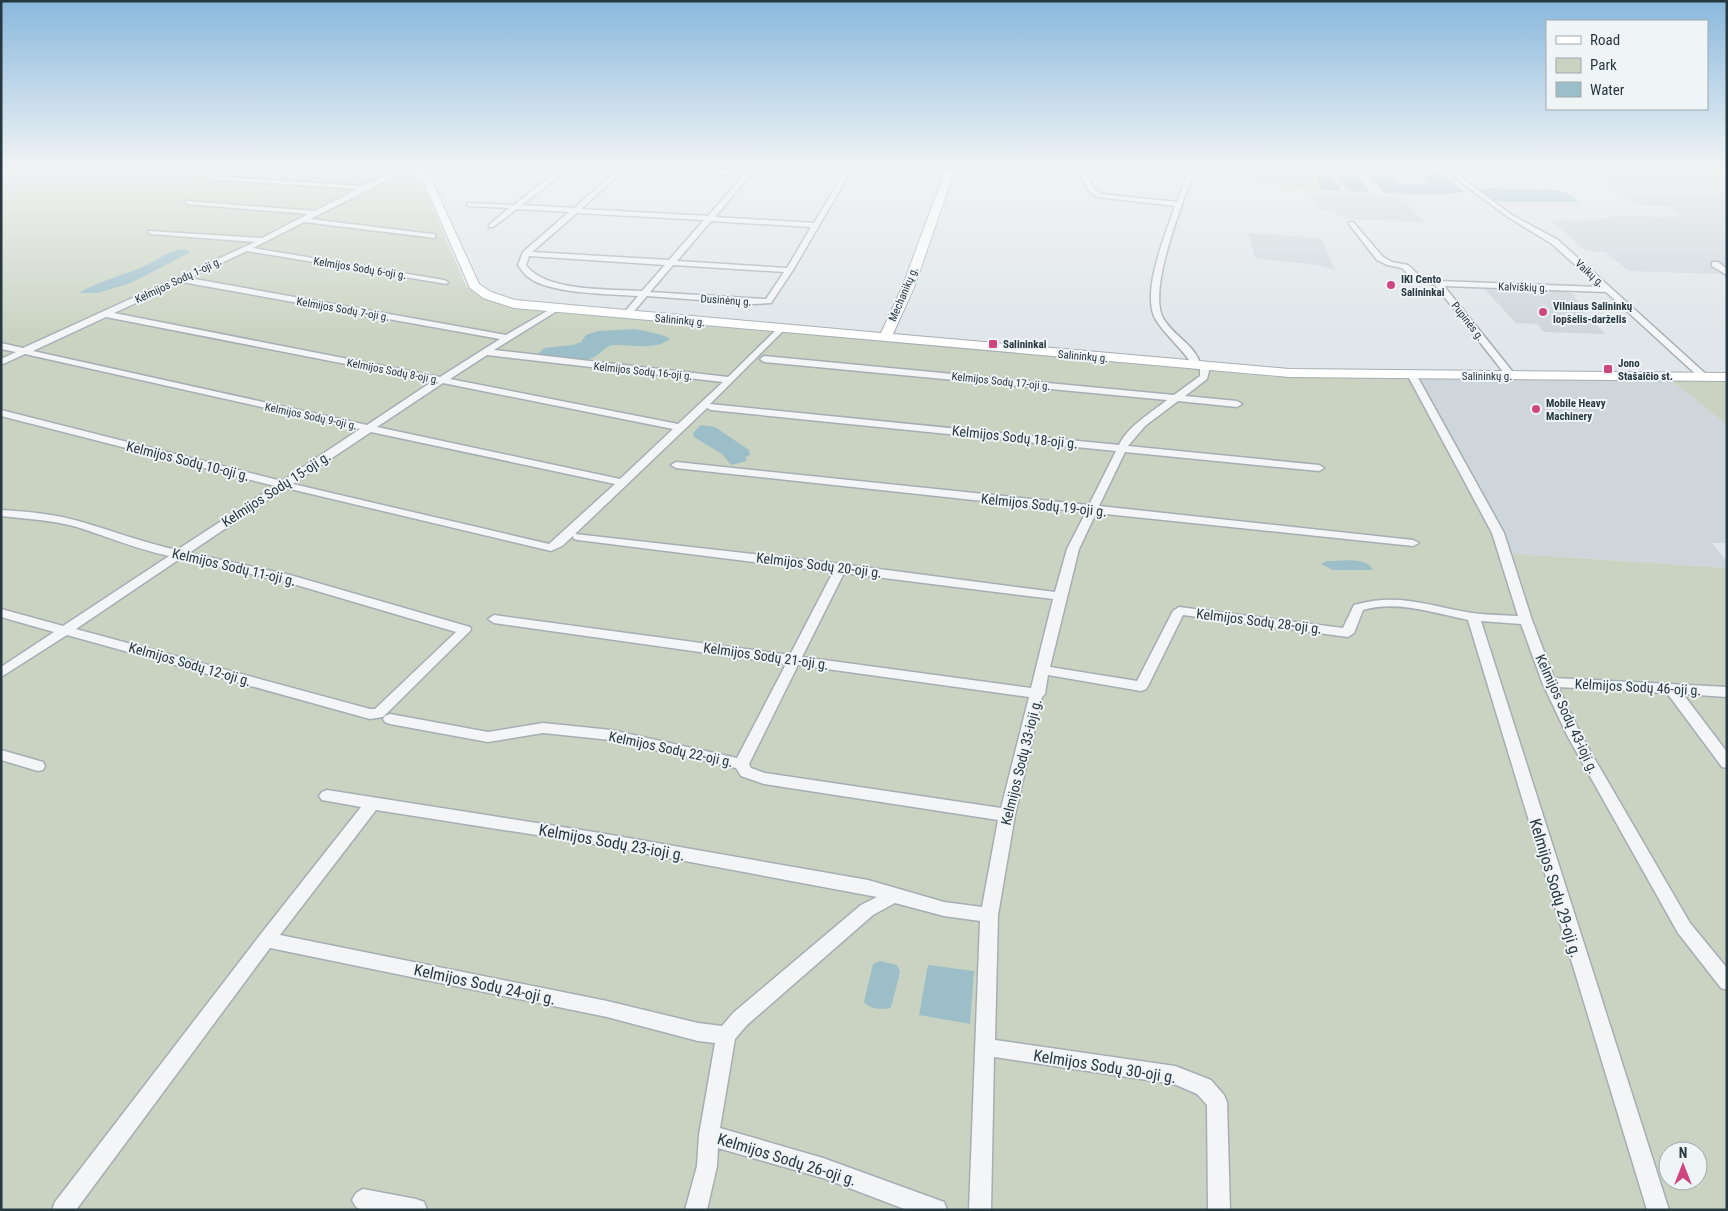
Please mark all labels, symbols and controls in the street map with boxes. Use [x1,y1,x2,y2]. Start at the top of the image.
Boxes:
legend [1546,20,1708,110]
text: Road [1590,31,1620,49]
text: Park [1590,56,1617,74]
text: Water [1590,81,1625,99]
street label: Kelmijos Sodų 1-oji g. [133,255,224,306]
street label: Kelmijos Sodų 6-oji g. [313,255,407,282]
street label: Vaikų g. [1572,257,1607,290]
street label: Mechanikų g. [886,265,921,323]
place label: IKI Cento Salininkai [1401,273,1445,299]
marker: IKI Cento Salininkai [1385,279,1397,291]
street label: Kalviškių g. [1498,280,1548,295]
street label: Dusinėnų g. [700,292,752,309]
street label: Kelmijos Sodų 7-oji g. [296,295,390,324]
street label: Pupinės g. [1448,299,1487,343]
place label: Vilniaus Salininkų lopšelis-darželis [1553,300,1632,326]
marker: Vilniaus Salininkų lopšelis-darželis [1537,306,1549,318]
street label: Salininkų g. [654,312,706,329]
marker: Salininkai [987,338,999,350]
place label: Salininkai [1003,338,1047,351]
street label: Salininkų g. [1057,348,1109,365]
street label: Kelmijos Sodų 8-oji g. [346,356,440,387]
place label: Jono Stašaičio st. [1618,357,1673,383]
street label: Kelmijos Sodų 16-oji g. [593,360,693,383]
marker: Jono Stašaičio st. [1602,363,1614,375]
street label: Kelmijos Sodų 17-oji g. [951,370,1051,393]
street label: Salininkų g. [1462,370,1512,383]
place label: Mobile Heavy Machinery [1546,397,1606,423]
street label: Kelmijos Sodų 9-oji g. [264,400,358,433]
marker: Mobile Heavy Machinery [1530,403,1542,415]
street label: Kelmijos Sodų 18-oji g. [951,422,1079,452]
street label: Kelmijos Sodų 10-oji g. [125,438,251,484]
street label: Kelmijos Sodų 15-oji g. [219,448,333,530]
street label: Kelmijos Sodų 19-oji g. [980,490,1108,520]
street label: Kelmijos Sodų 11-oji g. [171,545,297,589]
street label: Kelmijos Sodų 20-oji g. [755,549,883,581]
street label: Kelmijos Sodų 28-oji g. [1195,605,1323,637]
street label: Kelmijos Sodų 12-oji g. [127,639,253,689]
street label: Kelmijos Sodų 21-oji g. [702,639,830,673]
street label: Kelmijos Sodų 43-ioji g. [1532,652,1602,776]
street label: Kelmijos Sodų 46-oji g. [1574,676,1702,698]
street label: Kelmijos Sodų 33-ioji g. [998,697,1044,827]
street label: Kelmijos Sodų 22-oji g. [607,728,735,770]
street label: Kelmijos Sodų 29-oji g. [1525,816,1586,960]
street label: Kelmijos Sodų 23-ioji g. [537,820,687,865]
street label: Kelmijos Sodų 24-oji g. [412,960,558,1009]
street label: Kelmijos Sodų 30-oji g. [1032,1046,1178,1087]
street label: Kelmijos Sodų 26-oji g. [715,1129,859,1190]
north arrow [1658,1141,1708,1191]
text: N [1679,1145,1687,1161]

